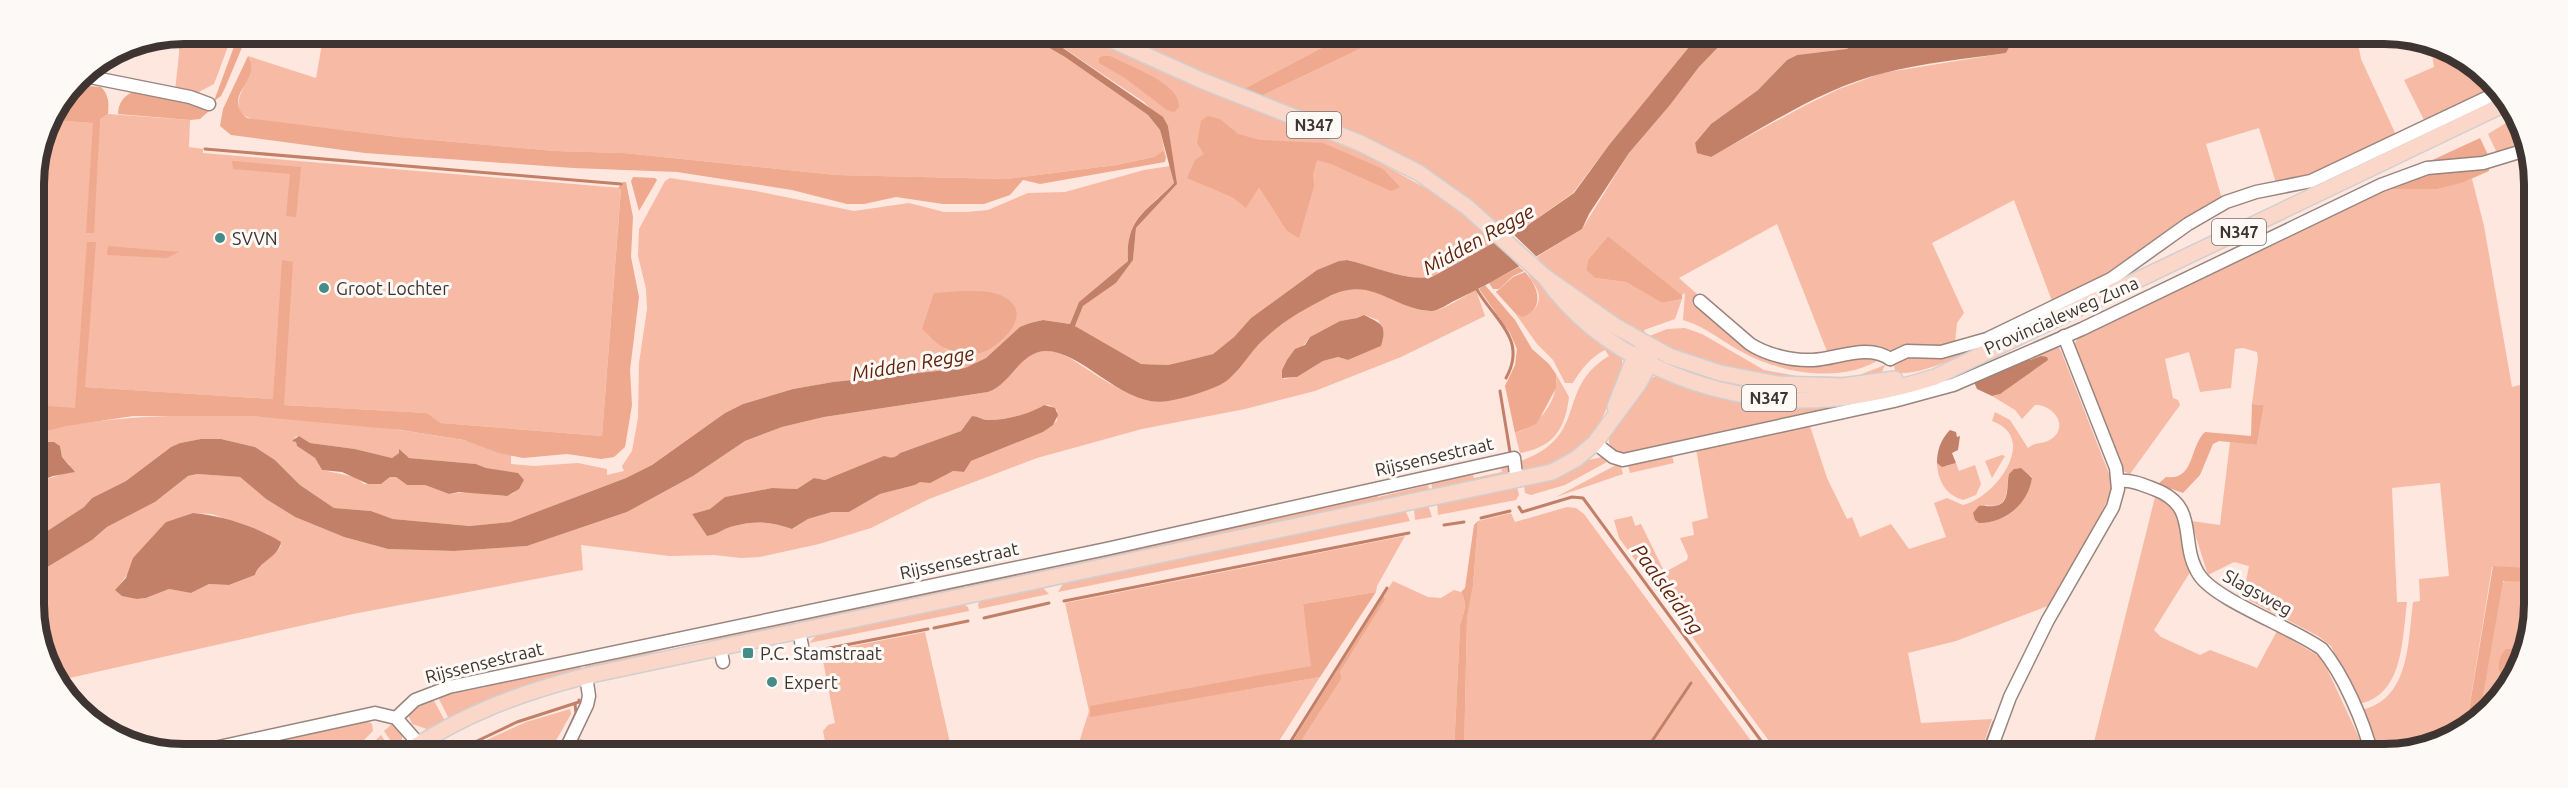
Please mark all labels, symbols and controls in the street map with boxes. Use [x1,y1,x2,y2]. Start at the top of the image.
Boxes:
road number: N347 [1287,112,1341,138]
water label: Midden Regge [1418,199,1538,279]
road number: N347 [2212,219,2266,245]
place label: SVVN [232,228,278,248]
marker: SVVN [213,231,227,245]
street label: Provincialeweg Zuna [1981,272,2141,358]
place label: Groot Lochter [336,278,449,298]
marker: Groot Lochter [317,281,331,295]
water label: Midden Regge [850,341,976,385]
road number: N347 [1742,385,1796,411]
street label: Rijssensestraat [1373,433,1495,479]
street label: Rijssensestraat [898,538,1020,582]
water label: Paalsleiding [1628,539,1709,639]
street label: Slagsweg [2220,565,2296,619]
street label: Rijssensestraat [423,638,545,686]
place label: P.C. Stamstraat [760,643,882,663]
marker: P.C. Stamstraat [741,646,755,660]
place label: Expert [784,672,838,692]
marker: Expert [765,675,779,689]

